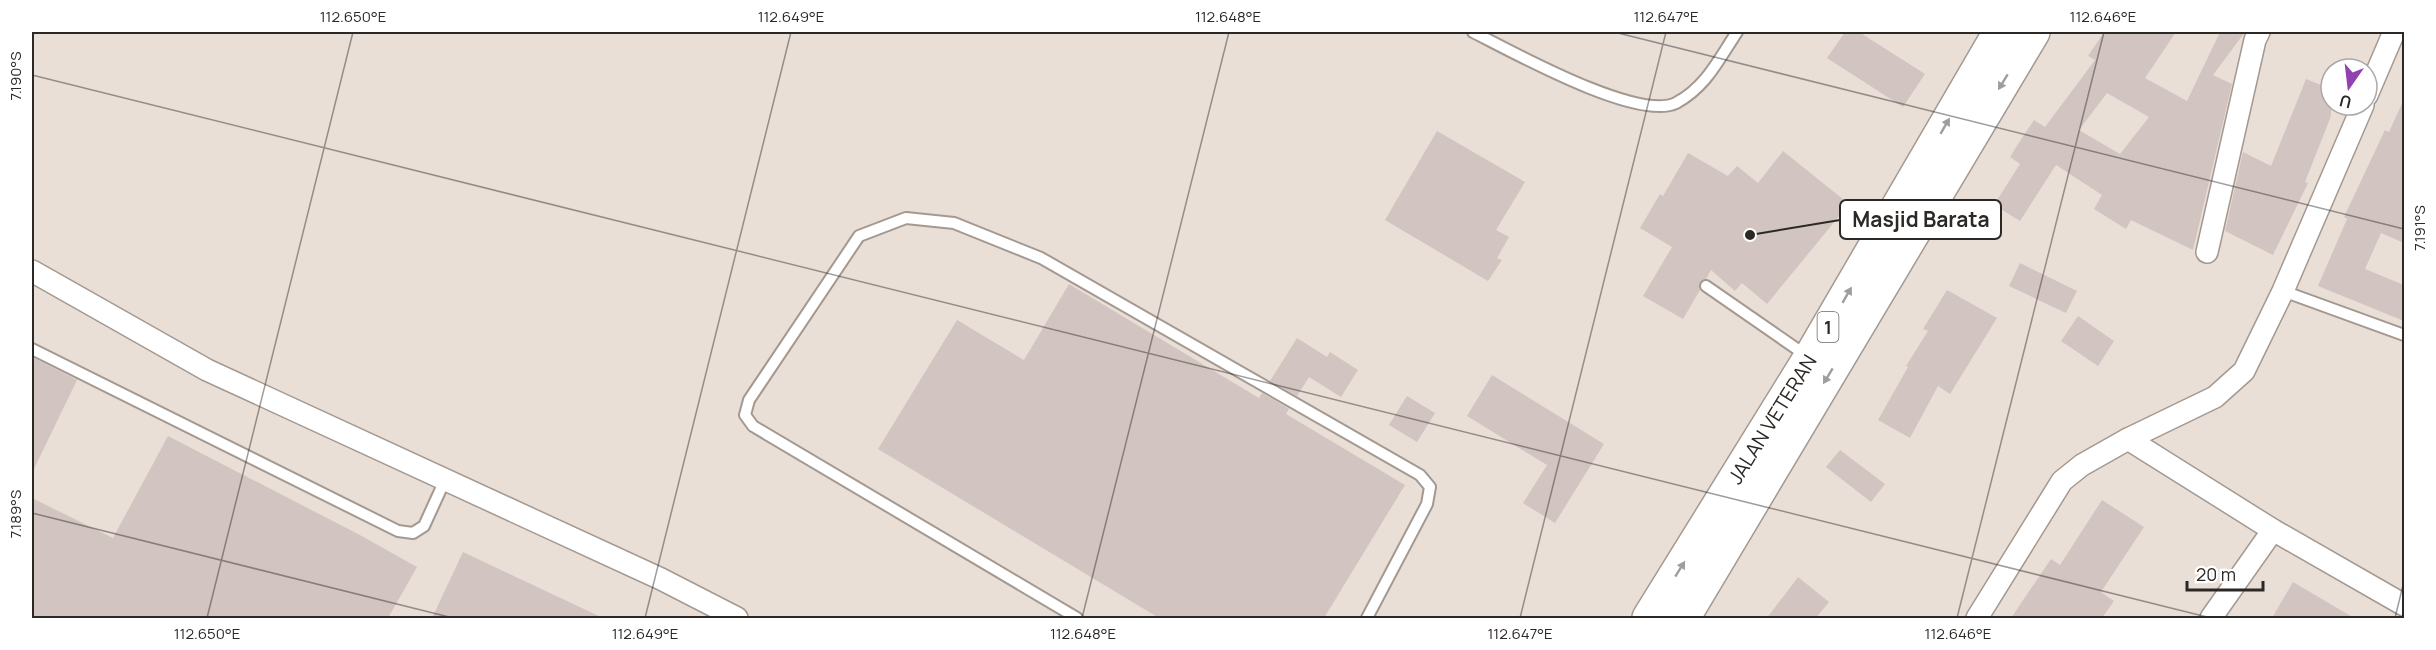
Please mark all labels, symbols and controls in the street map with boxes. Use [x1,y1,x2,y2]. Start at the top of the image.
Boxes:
text: 112.650°E [320,6,386,27]
text: 112.649°E [758,6,824,27]
text: 112.648°E [1195,6,1261,27]
text: 112.647°E [1633,6,1699,27]
text: 112.646°E [2070,6,2136,27]
text: 7.190°S [5,52,26,100]
north arrow [2319,57,2379,117]
one-way arrow [1997,74,2008,90]
text: U [2337,89,2354,114]
one-way arrow [1940,117,1950,134]
callout: Masjid Barata [1840,200,2001,239]
text: Masjid Barata [1852,205,1990,233]
text: 7.191°S [2409,205,2430,251]
one-way arrow [1842,286,1852,303]
road number: 1 [1818,312,1838,342]
street label: JALAN VETERAN [1721,349,1823,489]
one-way arrow [1822,368,1833,384]
text: 7.189°S [5,490,26,538]
scale bar [2187,554,2264,592]
one-way arrow [1674,561,1685,577]
text: 20 m [2196,562,2236,586]
text: 112.650°E [174,623,240,644]
text: 112.649°E [612,623,678,644]
text: 112.648°E [1050,623,1116,644]
text: 112.647°E [1487,623,1553,644]
text: 112.646°E [1925,623,1991,644]

